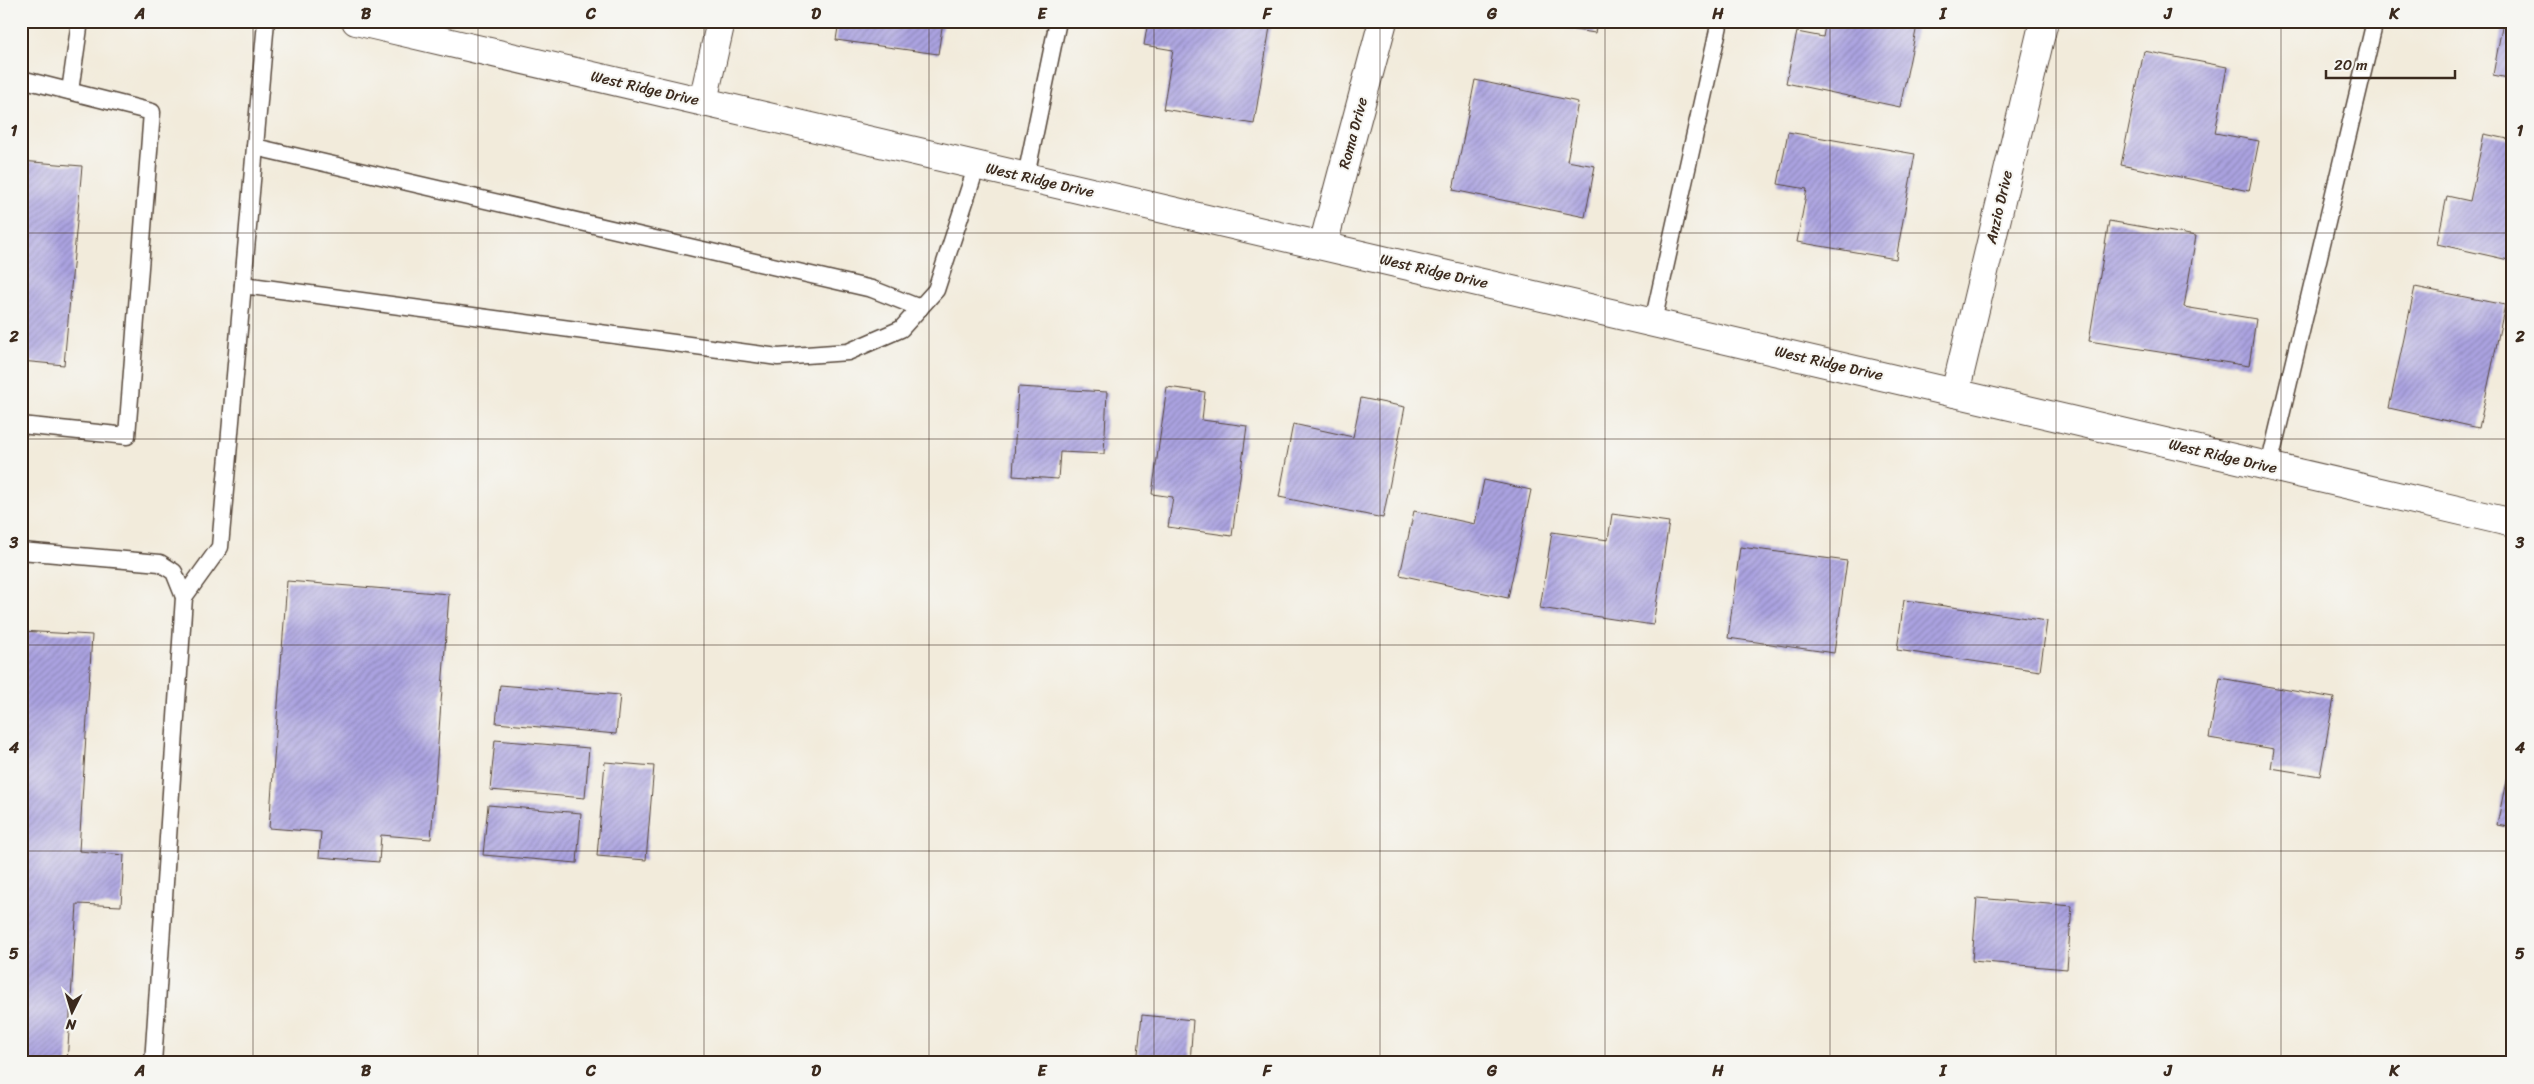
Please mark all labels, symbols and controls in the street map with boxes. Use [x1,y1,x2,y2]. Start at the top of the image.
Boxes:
text: A [134,0,145,28]
text: B [361,0,372,28]
text: C [585,0,597,28]
text: D [811,0,821,28]
text: E [1038,0,1048,28]
text: F [1262,0,1273,28]
text: G [1486,0,1498,28]
text: H [1711,0,1724,28]
text: I [1939,0,1948,28]
text: J [2163,0,2173,28]
text: K [2388,0,2400,28]
scale bar [2326,48,2455,80]
text: 20 m [2334,52,2368,78]
street label: West Ridge Drive [588,63,702,113]
street label: Roma Drive [1331,94,1375,172]
text: 1 [11,116,18,145]
text: 1 [2517,116,2524,145]
street label: West Ridge Drive [983,155,1097,205]
street label: Anzio Drive [1978,167,2020,247]
street label: West Ridge Drive [1377,246,1491,296]
text: 2 [8,322,19,351]
text: 2 [2514,322,2525,351]
street label: West Ridge Drive [1772,338,1886,388]
street label: West Ridge Drive [2166,431,2280,481]
text: 3 [9,528,19,557]
text: 3 [2515,528,2525,557]
text: 4 [8,733,19,762]
text: 4 [2514,733,2525,762]
text: 5 [9,939,19,968]
text: 5 [2515,939,2525,968]
north arrow [48,986,98,1036]
text: N [65,1012,78,1037]
text: A [134,1056,145,1084]
text: B [361,1056,372,1084]
text: C [585,1056,597,1084]
text: D [811,1056,821,1084]
text: E [1038,1056,1048,1084]
text: F [1262,1056,1273,1084]
text: G [1486,1056,1498,1084]
text: H [1711,1056,1724,1084]
text: I [1939,1056,1948,1084]
text: J [2163,1056,2173,1084]
text: K [2388,1056,2400,1084]

